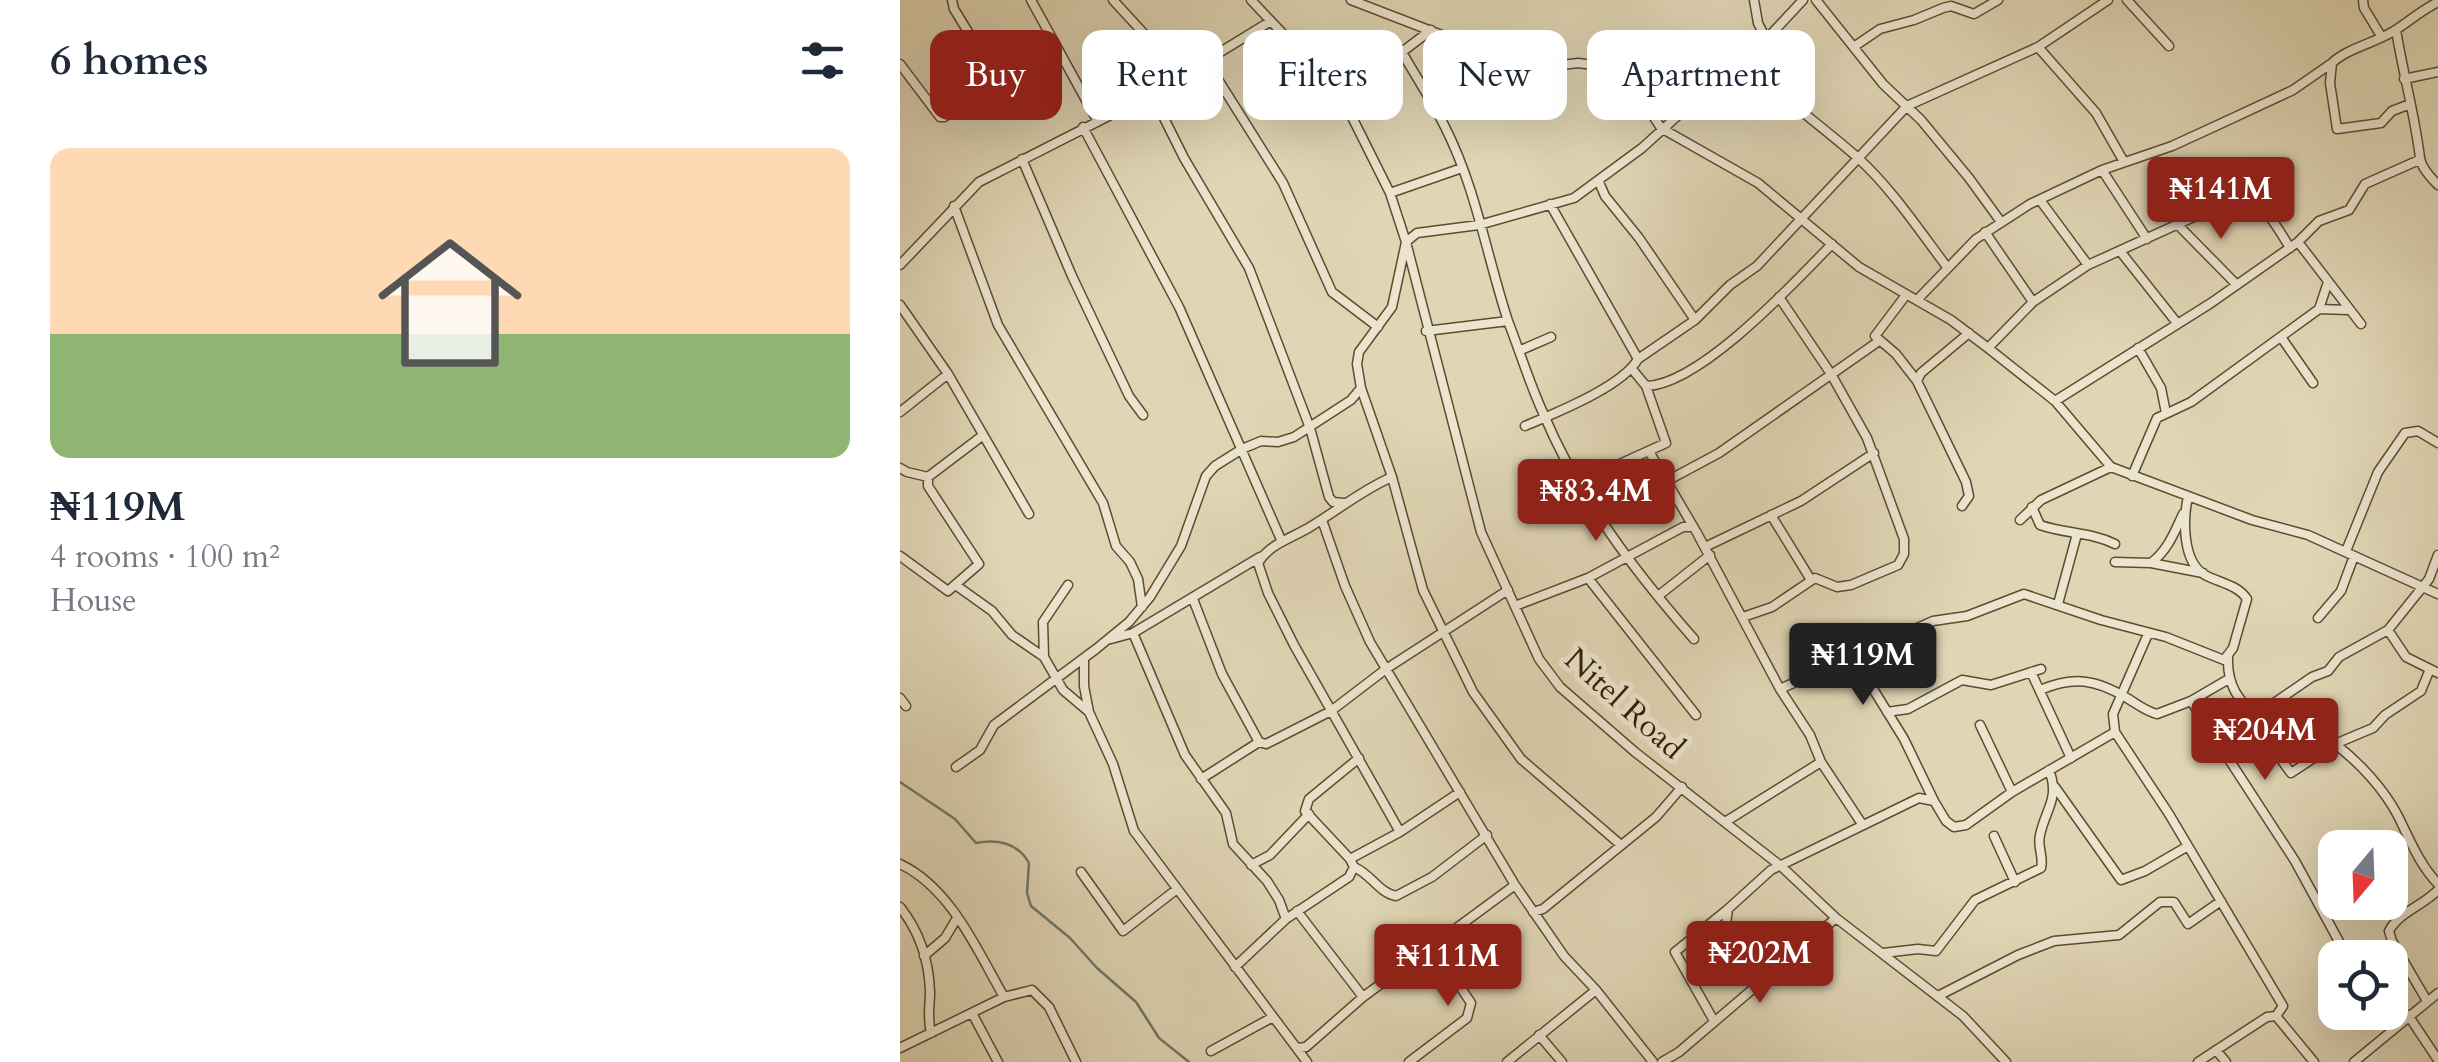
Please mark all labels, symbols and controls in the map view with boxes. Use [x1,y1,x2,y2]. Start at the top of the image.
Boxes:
chip: Buy [930,30,1062,120]
chip: Rent [1082,30,1223,120]
chip: Filters [1243,30,1403,120]
chip: New [1423,30,1567,120]
chip: Apartment [1587,30,1815,120]
text: 6 homes [50,32,208,89]
icon: filters [795,33,850,88]
pin: ₦141M [2151,157,2291,242]
text: ₦141M [2169,167,2273,211]
icon: home [360,213,540,393]
pin: ₦83.4M [1515,459,1677,544]
text: ₦83.4M [1540,469,1652,513]
text: ₦119M [50,478,186,535]
text: 4 rooms · 100 m² [50,535,280,579]
text: House [50,579,137,623]
pin: ₦119M [1793,623,1933,708]
text: ₦119M [1811,633,1915,677]
street label: Nitel Road [1555,638,1694,770]
pin: ₦204M [2195,698,2335,783]
text: ₦204M [2213,708,2317,752]
north arrow [2318,830,2408,920]
map controls [2318,830,2408,1030]
pin: ₦202M [1690,921,1830,1006]
pin: ₦111M [1378,924,1518,1009]
text: ₦202M [1708,931,1812,975]
text: ₦111M [1396,934,1500,978]
button: locate [2318,940,2408,1030]

